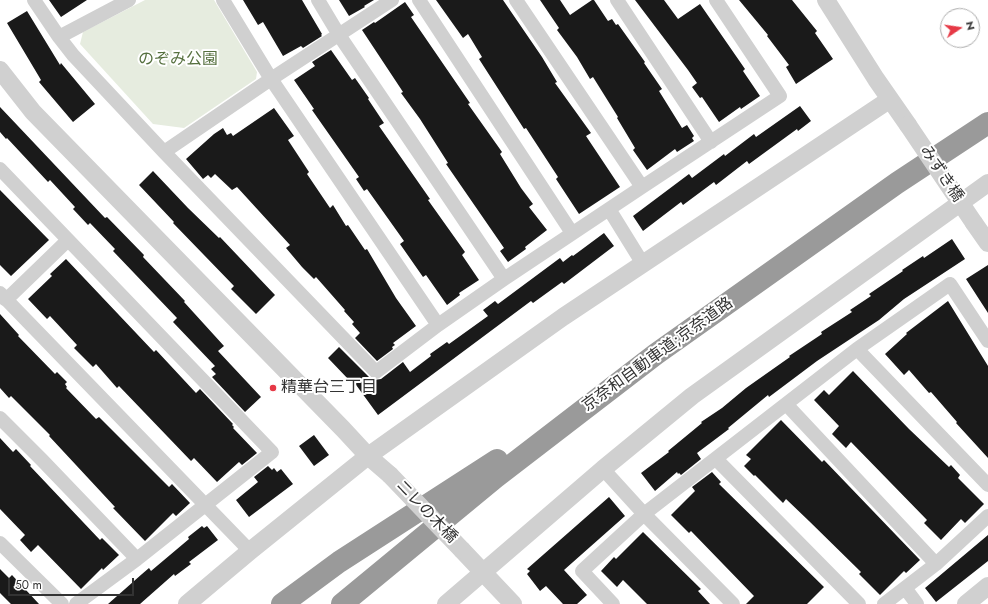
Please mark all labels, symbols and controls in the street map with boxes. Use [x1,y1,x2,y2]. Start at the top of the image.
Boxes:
north arrow [940,8,980,48]
text: N [962,19,979,32]
park label: のぞみ公園 [138,50,218,70]
street label: みずき橋 [915,142,967,206]
street label: 京奈和自動車道;京奈道路 [579,294,737,416]
place label: 精華台三丁目 [281,378,377,398]
marker: 精華台三丁目 [268,383,278,393]
street label: ニレの木橋 [391,477,461,547]
scale bar [10,570,136,596]
text: 50 m [15,576,42,594]

